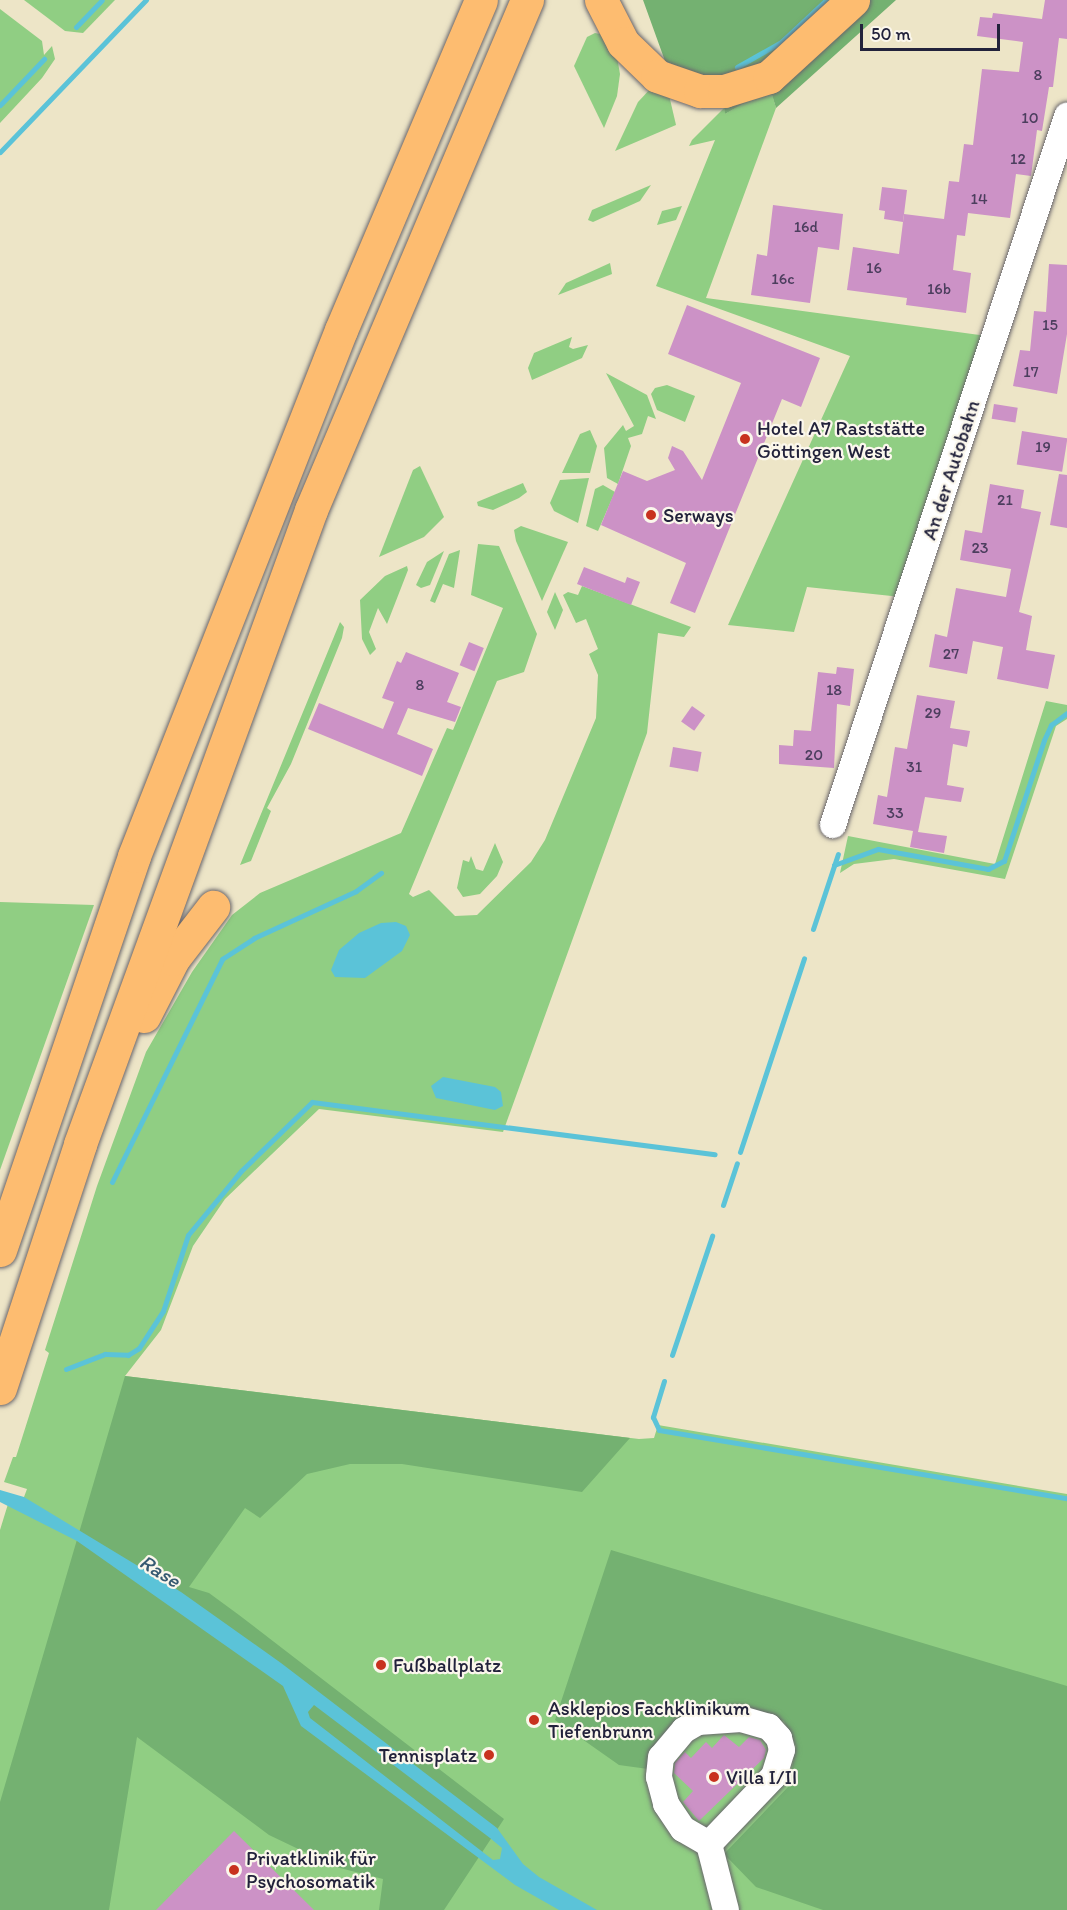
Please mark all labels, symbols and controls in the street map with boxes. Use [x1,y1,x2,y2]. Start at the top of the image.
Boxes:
scale bar [863,12,1002,50]
text: 50 m [871,23,911,45]
house number: 8 [1034,65,1042,85]
house number: 10 [1021,108,1039,128]
house number: 12 [1010,149,1026,169]
house number: 14 [970,189,988,209]
house number: 16d [794,217,818,237]
house number: 16 [866,258,882,278]
house number: 16c [771,269,795,289]
house number: 16b [927,279,951,299]
house number: 15 [1042,315,1058,335]
house number: 17 [1023,362,1039,382]
street label: An der Autobahn [917,397,985,543]
place label: Hotel A7 Raststätte Göttingen West [757,416,925,463]
marker: Hotel A7 Raststätte Göttingen West [738,432,752,446]
house number: 19 [1035,437,1051,457]
house number: 21 [997,490,1013,510]
place label: Serways [663,503,734,527]
marker: Serways [644,508,658,522]
house number: 23 [971,538,989,558]
house number: 27 [943,644,959,664]
house number: 8 [416,675,424,695]
house number: 18 [826,680,842,700]
house number: 29 [925,703,941,723]
house number: 20 [805,745,823,765]
house number: 31 [906,757,922,777]
house number: 33 [886,803,904,823]
water label: Rase [135,1549,185,1593]
place label: Fußballplatz [393,1653,501,1677]
marker: Fußballplatz [374,1658,388,1672]
place label: Asklepios Fachklinikum Tiefenbrunn [548,1696,749,1743]
marker: Asklepios Fachklinikum Tiefenbrunn [525,1711,543,1729]
place label: Tennisplatz [379,1743,477,1767]
marker: Tennisplatz [482,1748,496,1762]
place label: Villa I/II [726,1765,797,1789]
marker: Villa I/II [707,1770,721,1784]
place label: Privatklinik für Psychosomatik [246,1846,376,1893]
marker: Privatklinik für Psychosomatik [227,1863,241,1877]

